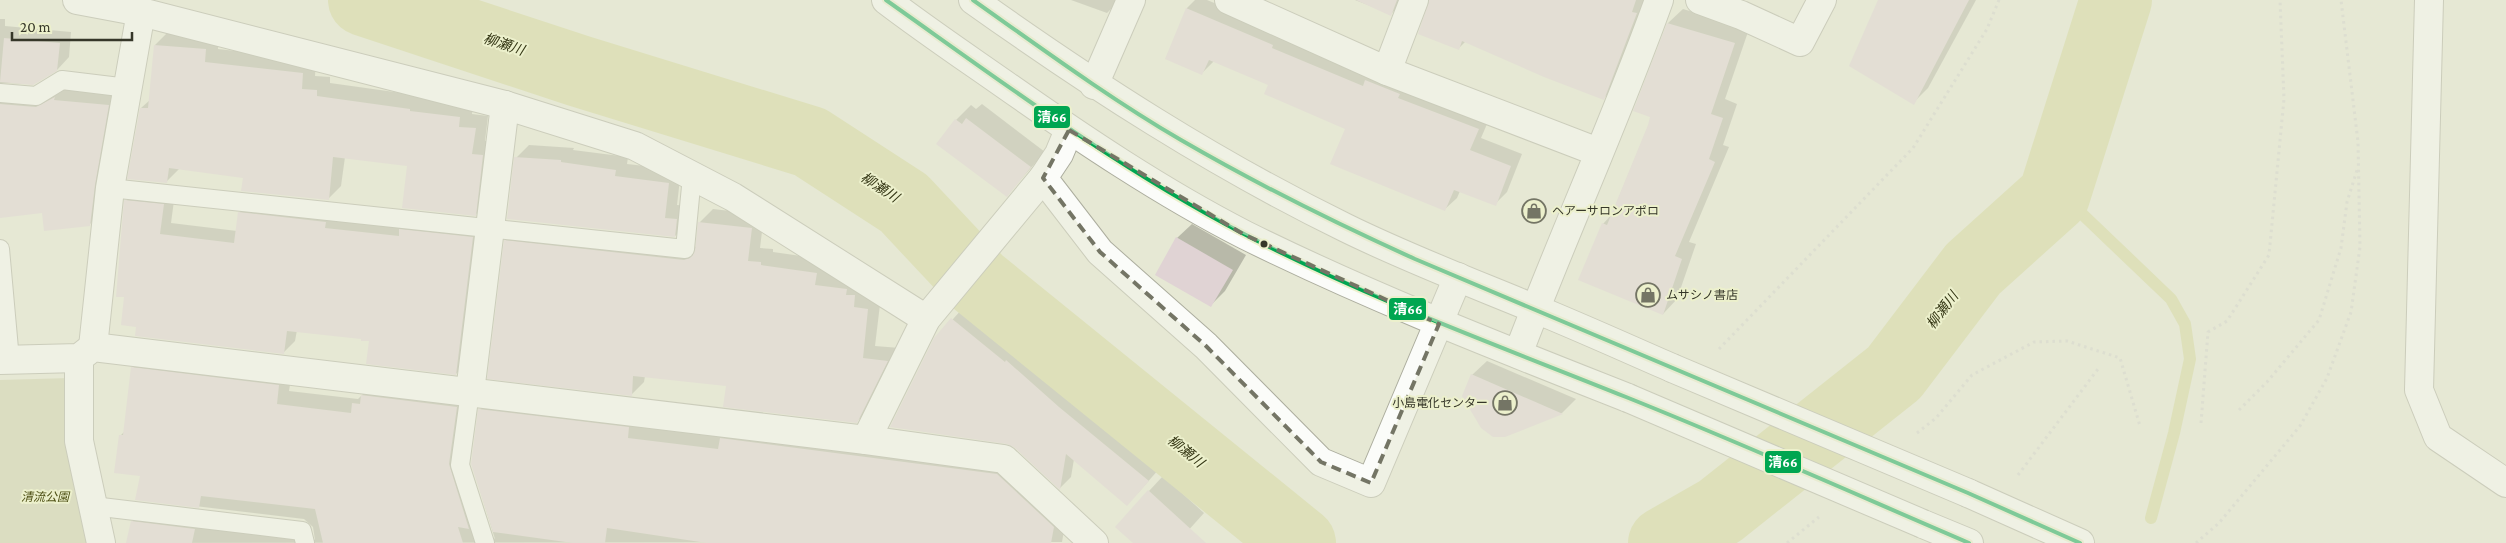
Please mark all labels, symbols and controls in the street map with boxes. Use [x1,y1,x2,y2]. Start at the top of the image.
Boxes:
scale bar [12,10,132,42]
text: 20 m [20,19,51,35]
water label: 柳瀬川 [482,30,528,59]
line badge: 清66 [1033,105,1071,129]
text: 清66 [1037,109,1067,125]
water label: 柳瀬川 [858,169,904,206]
shop icon: ヘアーサロンアポロ [1521,198,1547,224]
place label: ヘアーサロンアポロ [1552,204,1659,218]
unlabelled marker [1259,239,1269,249]
shop icon: ムサシノ書店 [1635,282,1661,308]
water label: 柳瀬川 [1923,287,1962,332]
place label: ムサシノ書店 [1666,288,1738,302]
line badge: 清66 [1388,297,1427,321]
text: 清66 [1393,301,1423,317]
shop icon: 小島電化センター [1492,390,1518,416]
place label: 小島電化センター [1392,396,1488,410]
water label: 柳瀬川 [1165,432,1209,472]
line badge: 清66 [1764,450,1802,474]
text: 清66 [1768,454,1798,470]
park label: 清流公園 [21,490,71,504]

